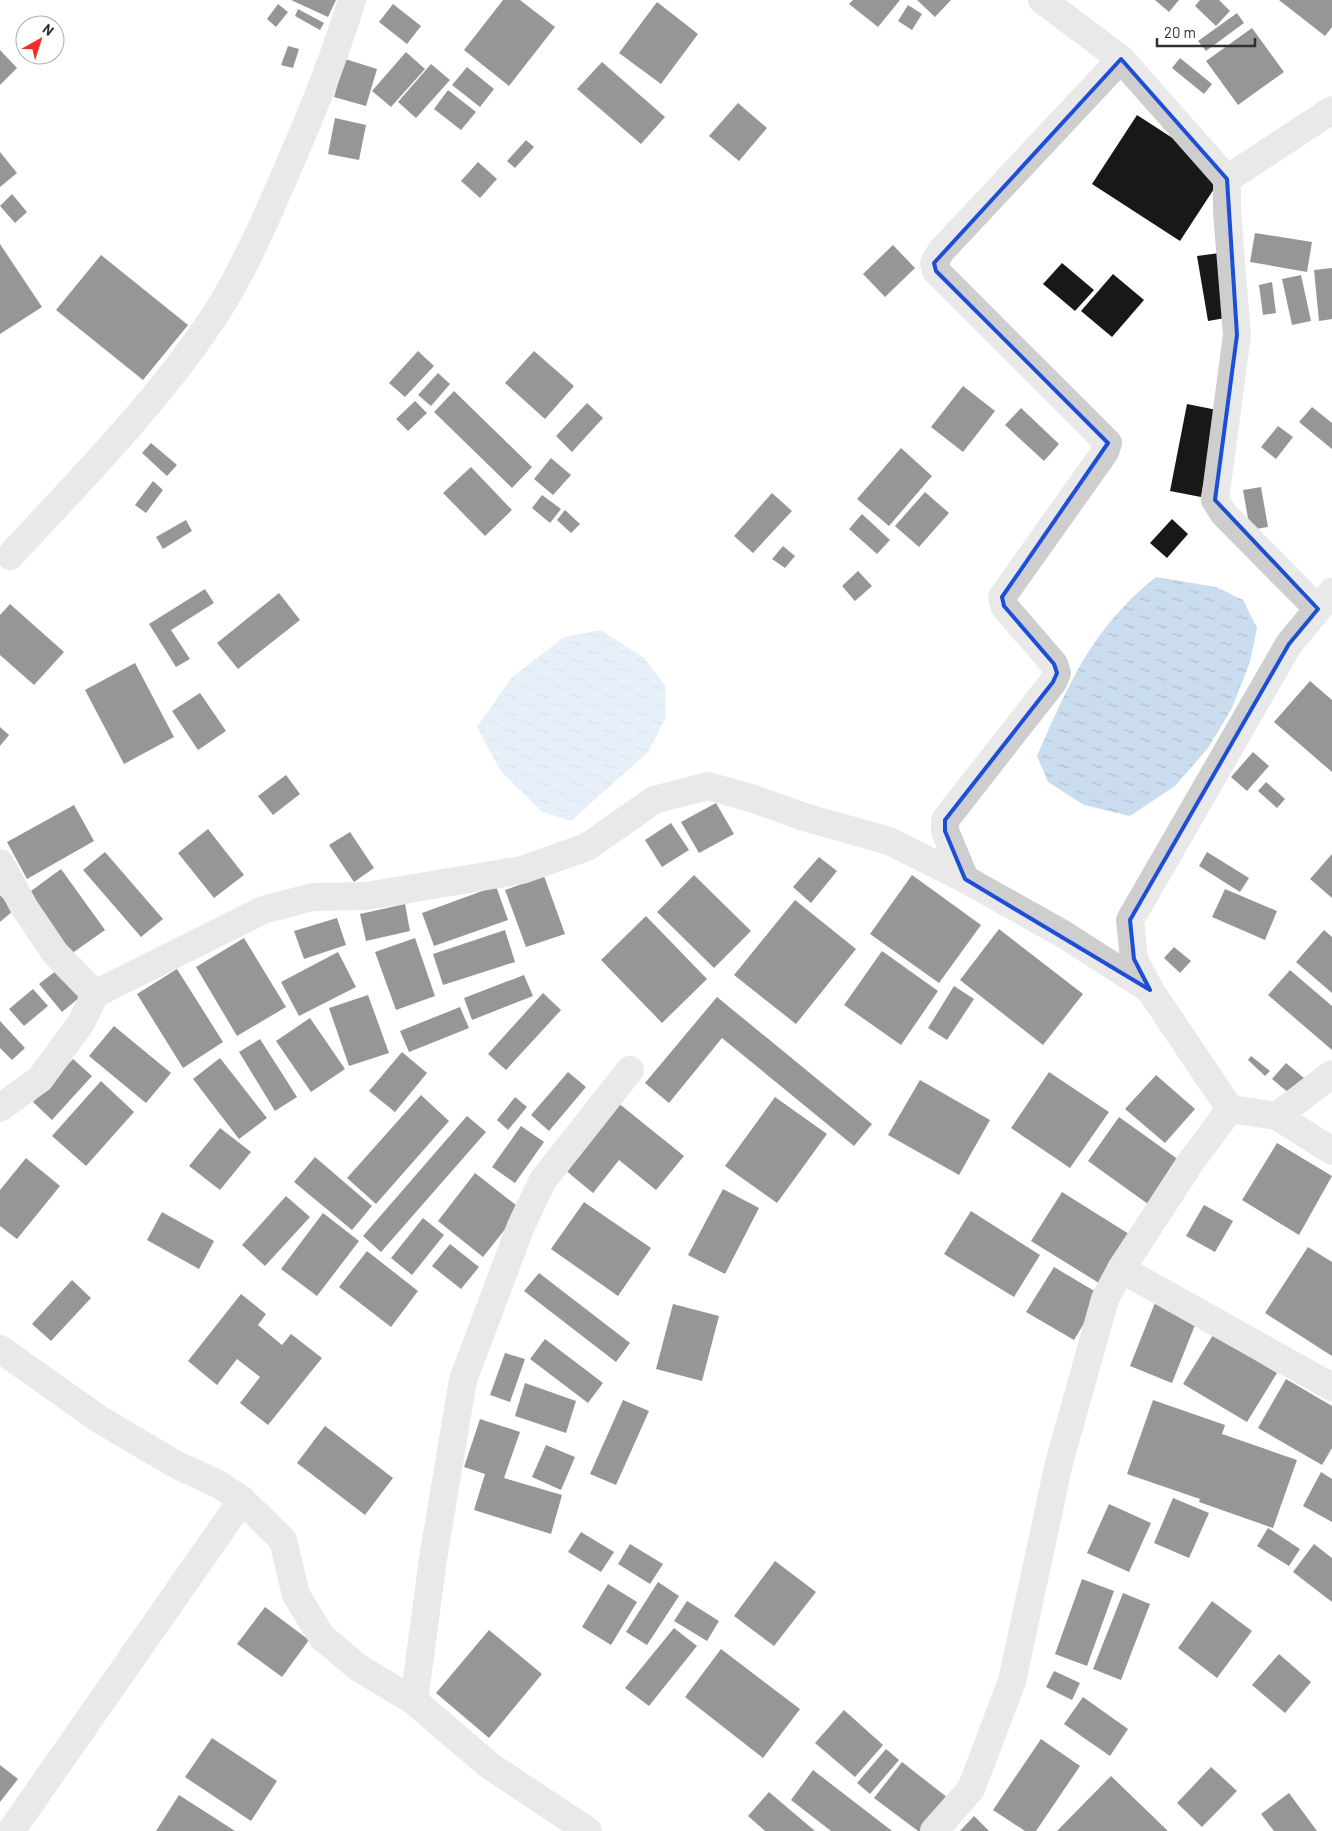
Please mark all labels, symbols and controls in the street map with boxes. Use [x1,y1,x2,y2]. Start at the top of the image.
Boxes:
north arrow [15,15,65,65]
scale bar [1157,15,1254,47]
text: N [40,20,57,39]
text: 20 m [1164,23,1196,41]

